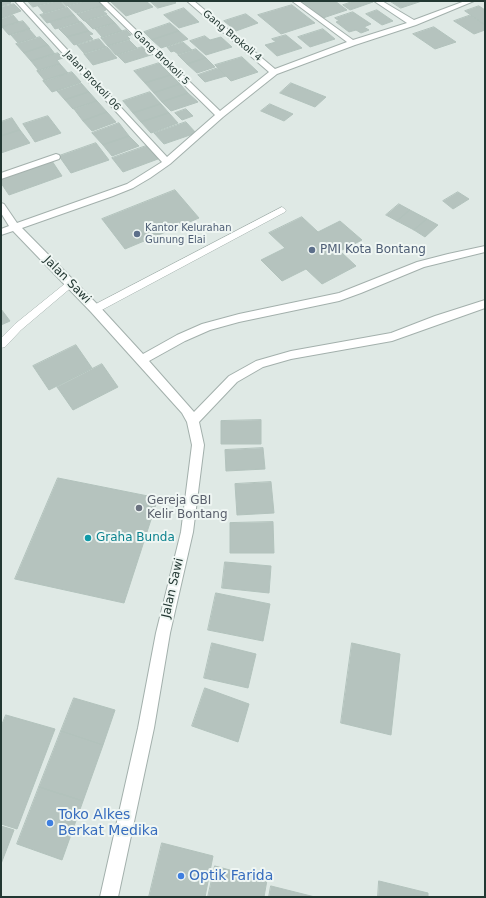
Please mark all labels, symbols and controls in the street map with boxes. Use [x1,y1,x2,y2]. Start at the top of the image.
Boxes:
street label: Gang Brokoli 4 [200,8,264,64]
street label: Gang Brokoli 5 [130,28,192,88]
street label: Jalan Brokoli 06 [61,49,123,113]
place label: Kantor Kelurahan Gunung Elai [145,222,232,246]
marker: Kantor Kelurahan Gunung Elai [132,229,142,239]
place label: PMI Kota Bontang [320,243,426,257]
marker: PMI Kota Bontang [307,245,317,255]
street label: Jalan Sawi [40,253,94,307]
place label: Gereja GBI Kelir Bontang [147,494,228,522]
marker: Gereja GBI Kelir Bontang [134,503,144,513]
place label: Graha Bunda [96,531,175,545]
marker: Graha Bunda [83,533,93,543]
street label: Jalan Sawi [159,557,187,619]
place label: Toko Alkes Berkat Medika [58,807,158,840]
marker: Toko Alkes Berkat Medika [45,818,55,828]
place label: Optik Farida [189,868,273,884]
marker: Optik Farida [176,871,186,881]

